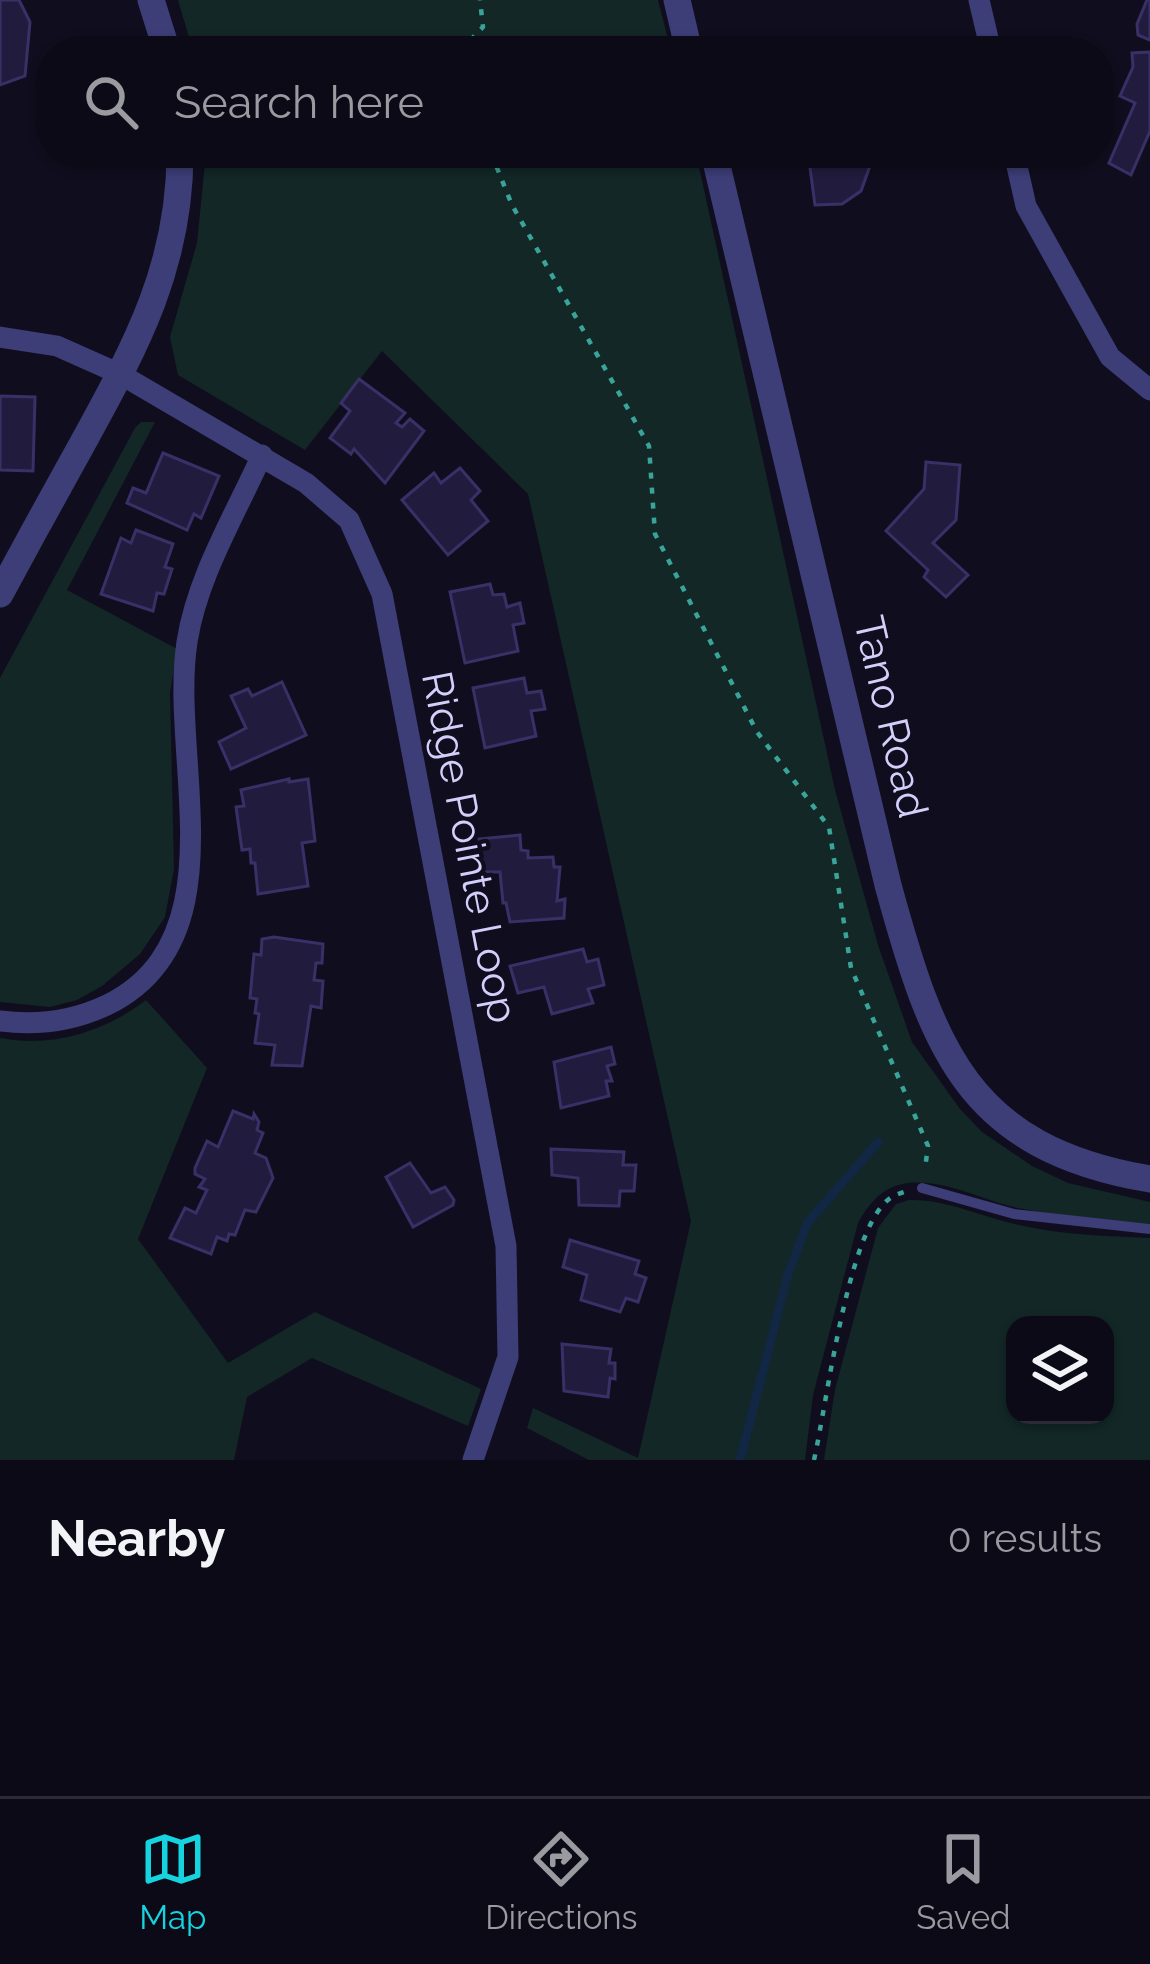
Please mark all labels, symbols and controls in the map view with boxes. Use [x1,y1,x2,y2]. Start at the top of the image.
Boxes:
search box [36,36,1114,168]
icon: search [78,69,144,135]
text: Search here [174,76,424,129]
street label: Tano Road [844,612,938,822]
street label: Ridge Pointe Loop [412,667,528,1027]
map controls [1006,1316,1114,1424]
button: layers [1006,1316,1114,1424]
text: Nearby [48,1508,225,1568]
text: 0 results [948,1515,1102,1561]
tab: Map [139,1826,206,1937]
tab: Directions [485,1826,638,1937]
tab: Saved [916,1826,1011,1937]

